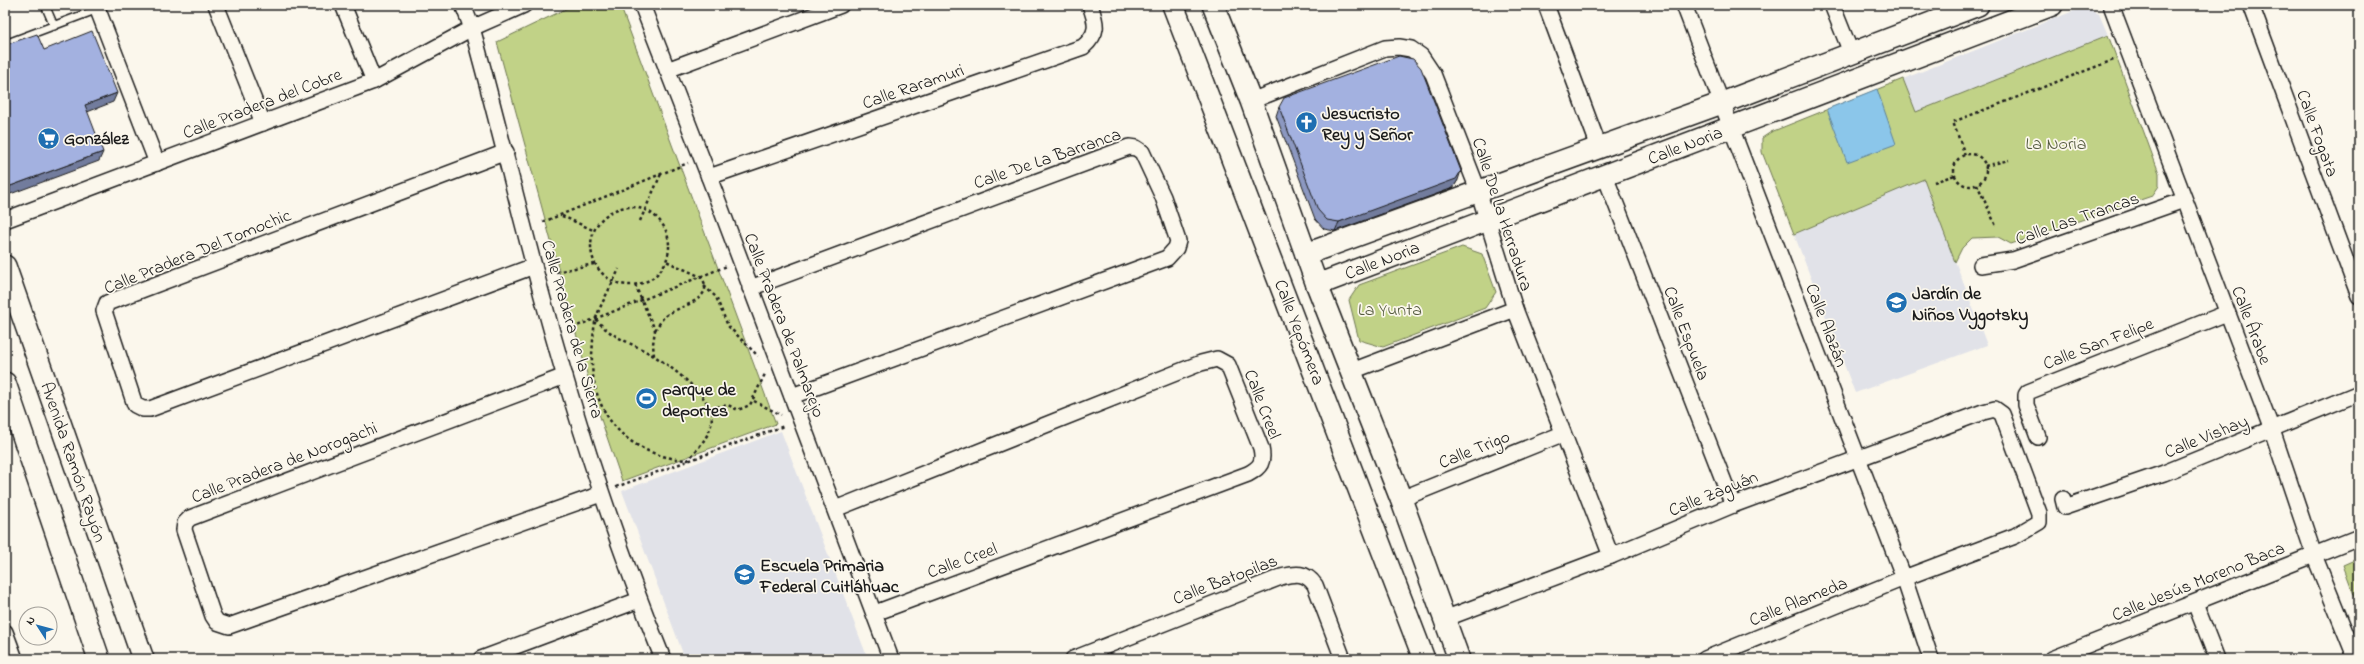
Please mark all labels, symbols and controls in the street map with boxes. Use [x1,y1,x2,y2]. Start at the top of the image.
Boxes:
street label: Calle Raramuri [859,58,968,117]
street label: Calle Pradera del Cobre [179,62,347,147]
street label: Calle Fogata [2287,86,2344,181]
place label: Jesucristo Rey y Señor [1322,102,1413,150]
church icon: Jesucristo Rey y Señor [1294,110,1320,136]
street label: Calle Noria [1645,121,1727,173]
street label: Calle De La Barranca [971,123,1125,197]
supermarket icon: González [35,125,61,151]
place label: González [64,127,129,153]
park label: La Noria [2026,132,2086,158]
street label: Calle De La Herradura [1464,135,1538,295]
street label: Calle Las Trancas [2012,186,2143,253]
street label: Calle Pradera Del Tomochic [100,203,295,302]
street label: Calle Pradera de Palmarejo [736,230,830,422]
street label: Calle Noria [1342,236,1424,288]
street label: Calle Pradera de la Sierra [533,237,609,422]
street label: Calle Yepómera [1266,276,1330,389]
street label: Calle Alazán [1797,280,1853,371]
place label: Jardín de Niños Vygotsky [1912,282,2028,330]
street label: Calle Espuela [1655,283,1715,385]
street label: Calle Árabe [2223,283,2277,370]
school or university icon: Jardín de Niños Vygotsky [1883,290,1909,316]
park label: La Yunta [1358,298,1422,324]
street label: Calle San Felipe [2040,311,2159,378]
street label: Calle Creel [1236,366,1286,443]
place label: parque de deportes [662,378,737,425]
street label: Avenida Ramón Rayón [32,379,112,546]
sports icon: parque de deportes [634,386,660,412]
street label: Calle Vishay [2161,409,2253,466]
street label: Calle Pradera de Norogachi [188,416,382,512]
street label: Calle Trigo [1435,425,1515,478]
street label: Calle Zaguán [1665,465,1763,526]
street label: Calle Jesús Moreno Baca [2108,536,2289,629]
street label: Calle Creel [924,537,1001,587]
street label: Calle Batopilas [1170,549,1282,613]
place label: Escuela Primaria Federal Cuitláhuac [759,554,900,601]
school or university icon: Escuela Primaria Federal Cuitláhuac [732,562,758,588]
street label: Calle Alameda [1746,571,1852,634]
north arrow [18,606,58,646]
text: N [22,613,39,628]

